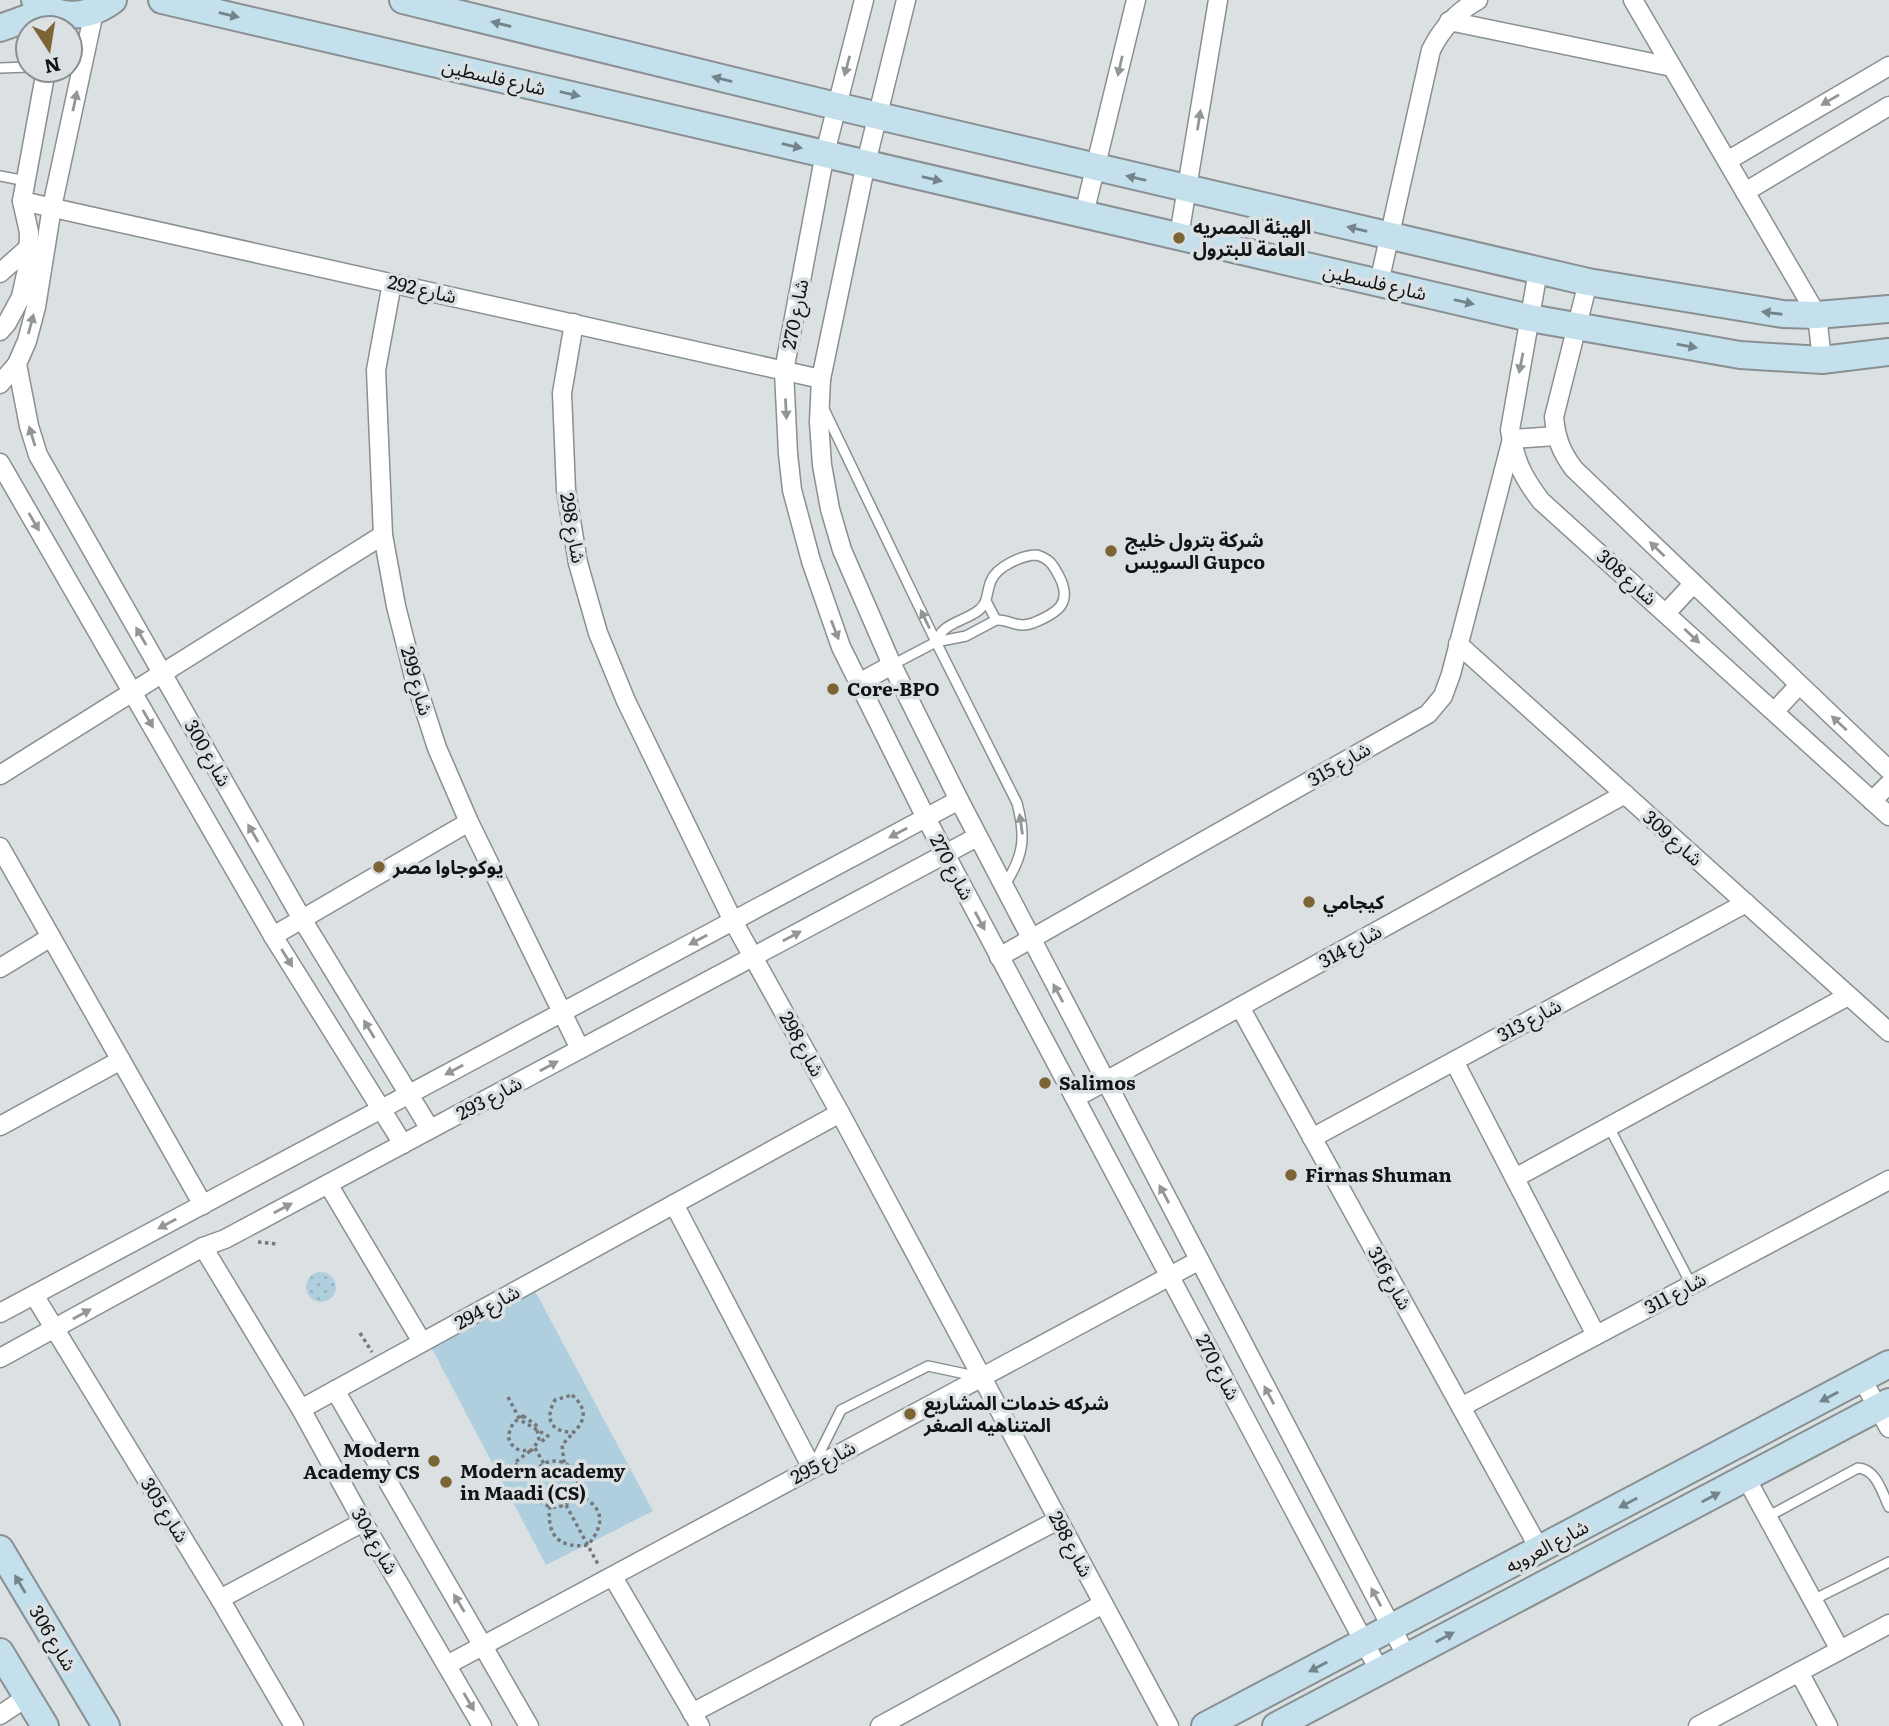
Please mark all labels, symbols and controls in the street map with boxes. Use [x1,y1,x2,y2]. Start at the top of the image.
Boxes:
one-way arrow [218,10,240,21]
north arrow [14,14,84,84]
one-way arrow [490,18,512,29]
text: N [42,51,63,82]
street label: شارع فلسطين [439,51,549,103]
one-way arrow [841,55,852,77]
one-way arrow [1114,55,1125,77]
one-way arrow [711,73,733,84]
one-way arrow [559,89,581,100]
one-way arrow [69,90,80,112]
one-way arrow [1821,94,1840,106]
one-way arrow [1194,109,1205,131]
one-way arrow [781,141,803,152]
one-way arrow [1125,172,1147,183]
one-way arrow [921,174,943,185]
place label: الهيئة المصريه العامة للبترول [1193,212,1311,262]
one-way arrow [1346,223,1368,234]
marker: الهيئة المصريه العامة للبترول [1171,230,1187,246]
street label: شارع فلسطين [1320,256,1430,308]
street label: شارع 292 [385,267,459,310]
street label: شارع 270 [774,276,816,351]
one-way arrow [1453,297,1475,308]
one-way arrow [1761,308,1783,319]
one-way arrow [27,314,37,335]
one-way arrow [1676,341,1698,352]
one-way arrow [1515,352,1526,374]
one-way arrow [780,399,791,421]
one-way arrow [26,426,37,447]
street label: شارع 298 [553,490,594,565]
one-way arrow [28,513,40,532]
place label: شركة بترول خليج السويس Gupco [1125,525,1265,575]
street label: شارع 308 [1591,542,1664,612]
one-way arrow [1649,542,1666,558]
marker: شركة بترول خليج السويس Gupco [1103,543,1119,559]
one-way arrow [919,609,931,629]
one-way arrow [829,620,840,641]
one-way arrow [134,626,147,645]
one-way arrow [1683,627,1700,643]
street label: شارع 299 [394,643,441,719]
place label: Core-BPO [847,674,940,702]
marker: Core-BPO [825,681,841,697]
one-way arrow [142,710,154,729]
street label: شارع 300 [178,714,239,792]
one-way arrow [1831,714,1848,731]
street label: شارع 315 [1302,734,1376,793]
street label: شارع 309 [1637,803,1710,873]
one-way arrow [1015,813,1026,835]
one-way arrow [247,824,259,843]
one-way arrow [888,826,908,838]
street label: شارع 270 [923,829,982,905]
place label: يوكوجاوا مصر [392,852,504,880]
marker: يوكوجاوا مصر [371,859,387,875]
place label: كيجامي [1323,887,1384,917]
marker: كيجامي [1301,894,1317,910]
one-way arrow [975,911,986,931]
street label: شارع 314 [1313,916,1387,975]
one-way arrow [782,930,802,941]
one-way arrow [688,934,708,946]
one-way arrow [281,949,294,968]
one-way arrow [1052,983,1064,1002]
street label: شارع 313 [1491,991,1566,1049]
street label: شارع 298 [773,1006,832,1082]
one-way arrow [363,1019,376,1038]
one-way arrow [539,1060,558,1072]
one-way arrow [444,1065,464,1076]
street label: شارع 293 [451,1068,527,1127]
place label: Salimos [1059,1068,1135,1096]
marker: Salimos [1037,1075,1053,1091]
place label: Firnas Shuman [1305,1160,1452,1188]
marker: Firnas Shuman [1283,1167,1299,1183]
one-way arrow [1158,1184,1169,1204]
one-way arrow [273,1202,293,1213]
one-way arrow [157,1218,177,1230]
street label: شارع 316 [1361,1241,1420,1315]
street label: شارع 311 [1639,1264,1711,1321]
street label: شارع 294 [449,1277,525,1336]
one-way arrow [72,1308,92,1320]
street label: شارع 270 [1189,1329,1248,1405]
one-way arrow [1264,1385,1276,1405]
place label: شركه خدمات المشاريع المتناهيه الصغر [923,1388,1109,1438]
one-way arrow [1819,1391,1839,1402]
marker: شركه خدمات المشاريع المتناهيه الصغر [902,1406,918,1422]
street label: شارع 295 [785,1432,861,1491]
place label: Modern Academy CS [303,1435,420,1485]
marker: Modern Academy CS [426,1453,442,1469]
place label: Modern academy in Maadi (CS) [460,1456,626,1506]
street label: شارع 305 [134,1472,197,1548]
marker: Modern academy in Maadi (CS) [438,1474,454,1490]
one-way arrow [1701,1491,1721,1502]
one-way arrow [1618,1497,1638,1509]
street label: شارع 304 [345,1502,406,1579]
street label: شارع 298 [1042,1506,1101,1582]
street label: شارع العروبه [1500,1511,1594,1580]
one-way arrow [14,1574,27,1593]
one-way arrow [1370,1586,1382,1606]
one-way arrow [453,1593,465,1613]
street label: شارع 306 [22,1599,84,1676]
one-way arrow [1435,1631,1455,1643]
one-way arrow [1308,1660,1328,1672]
one-way arrow [463,1692,475,1712]

